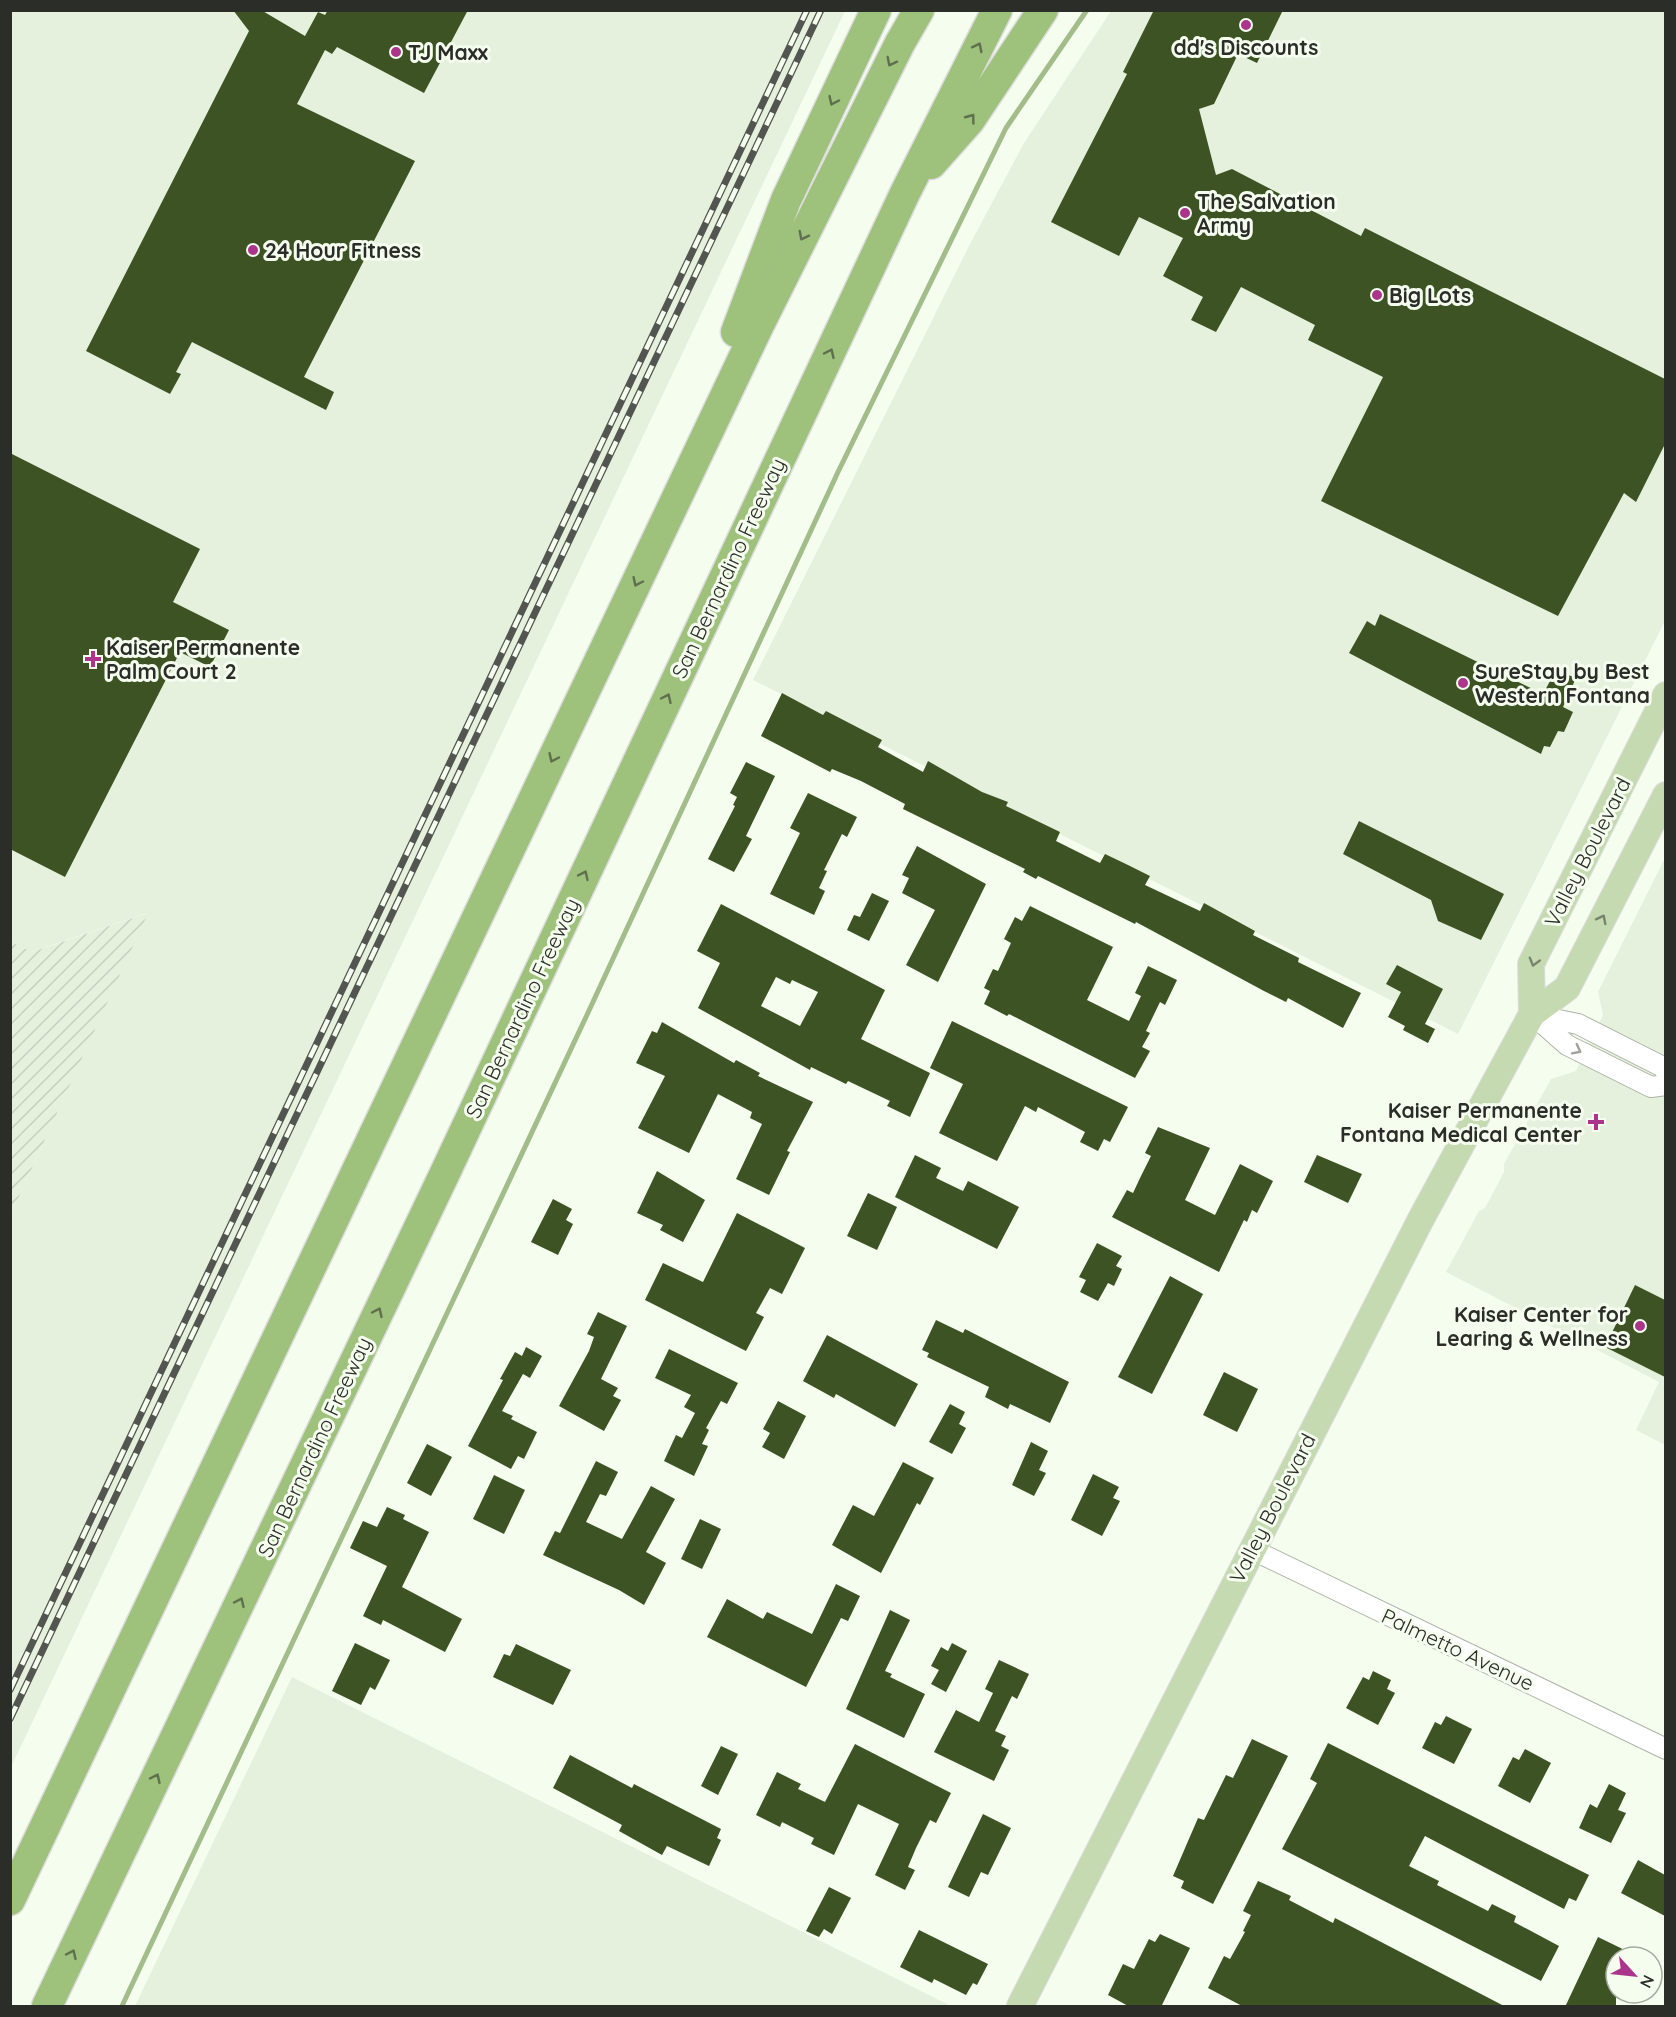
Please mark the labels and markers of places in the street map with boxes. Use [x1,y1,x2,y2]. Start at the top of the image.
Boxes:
marker: dd's Discounts [1239,18,1253,32]
place label: dd's Discounts [1174,34,1318,60]
place label: TJ Maxx [408,39,488,65]
marker: TJ Maxx [389,45,403,59]
place label: The Salvation Army [1197,188,1336,238]
marker: The Salvation Army [1178,206,1192,220]
place label: 24 Hour Fitness [265,237,421,263]
marker: 24 Hour Fitness [246,243,260,257]
place label: Big Lots [1389,282,1471,308]
marker: Big Lots [1370,288,1384,302]
place label: Kaiser Permanente Palm Court 2 [106,634,300,684]
marker: Kaiser Permanente Palm Court 2 [84,650,102,668]
place label: SureStay by Best Western Fontana [1475,658,1650,708]
marker: SureStay by Best Western Fontana [1456,676,1470,690]
place label: Kaiser Permanente Fontana Medical Center [1340,1097,1582,1147]
marker: Kaiser Permanente Fontana Medical Center [1587,1113,1605,1131]
place label: Kaiser Center for Learing & Wellness [1436,1301,1628,1351]
marker: Kaiser Center for Learing & Wellness [1633,1319,1647,1333]

